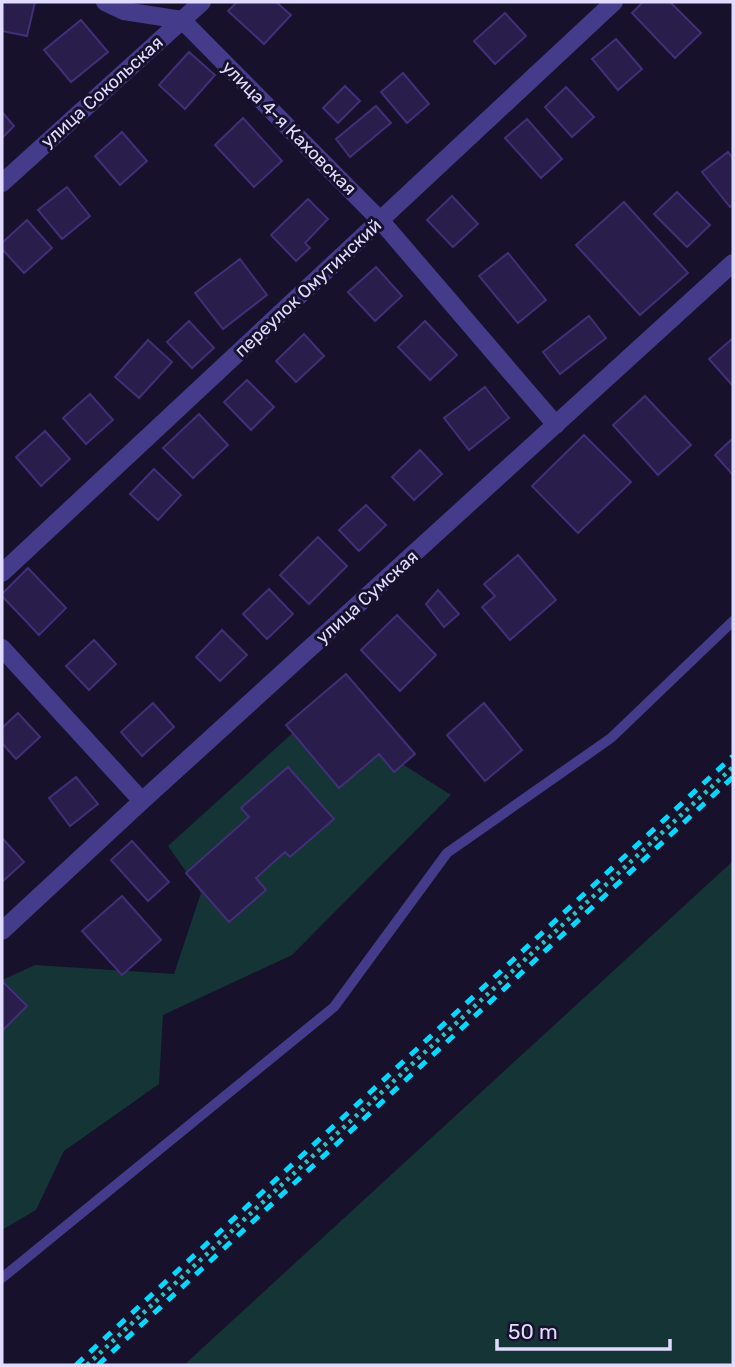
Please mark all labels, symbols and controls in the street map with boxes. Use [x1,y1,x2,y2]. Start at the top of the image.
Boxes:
street label: улица Сокольская [36,31,168,153]
street label: улица 4-я Каховская [217,56,361,200]
street label: переулок Омутинский [230,214,386,362]
street label: улица Сумская [311,545,423,649]
scale bar [497,1308,670,1352]
text: 50 m [508,1319,558,1344]

